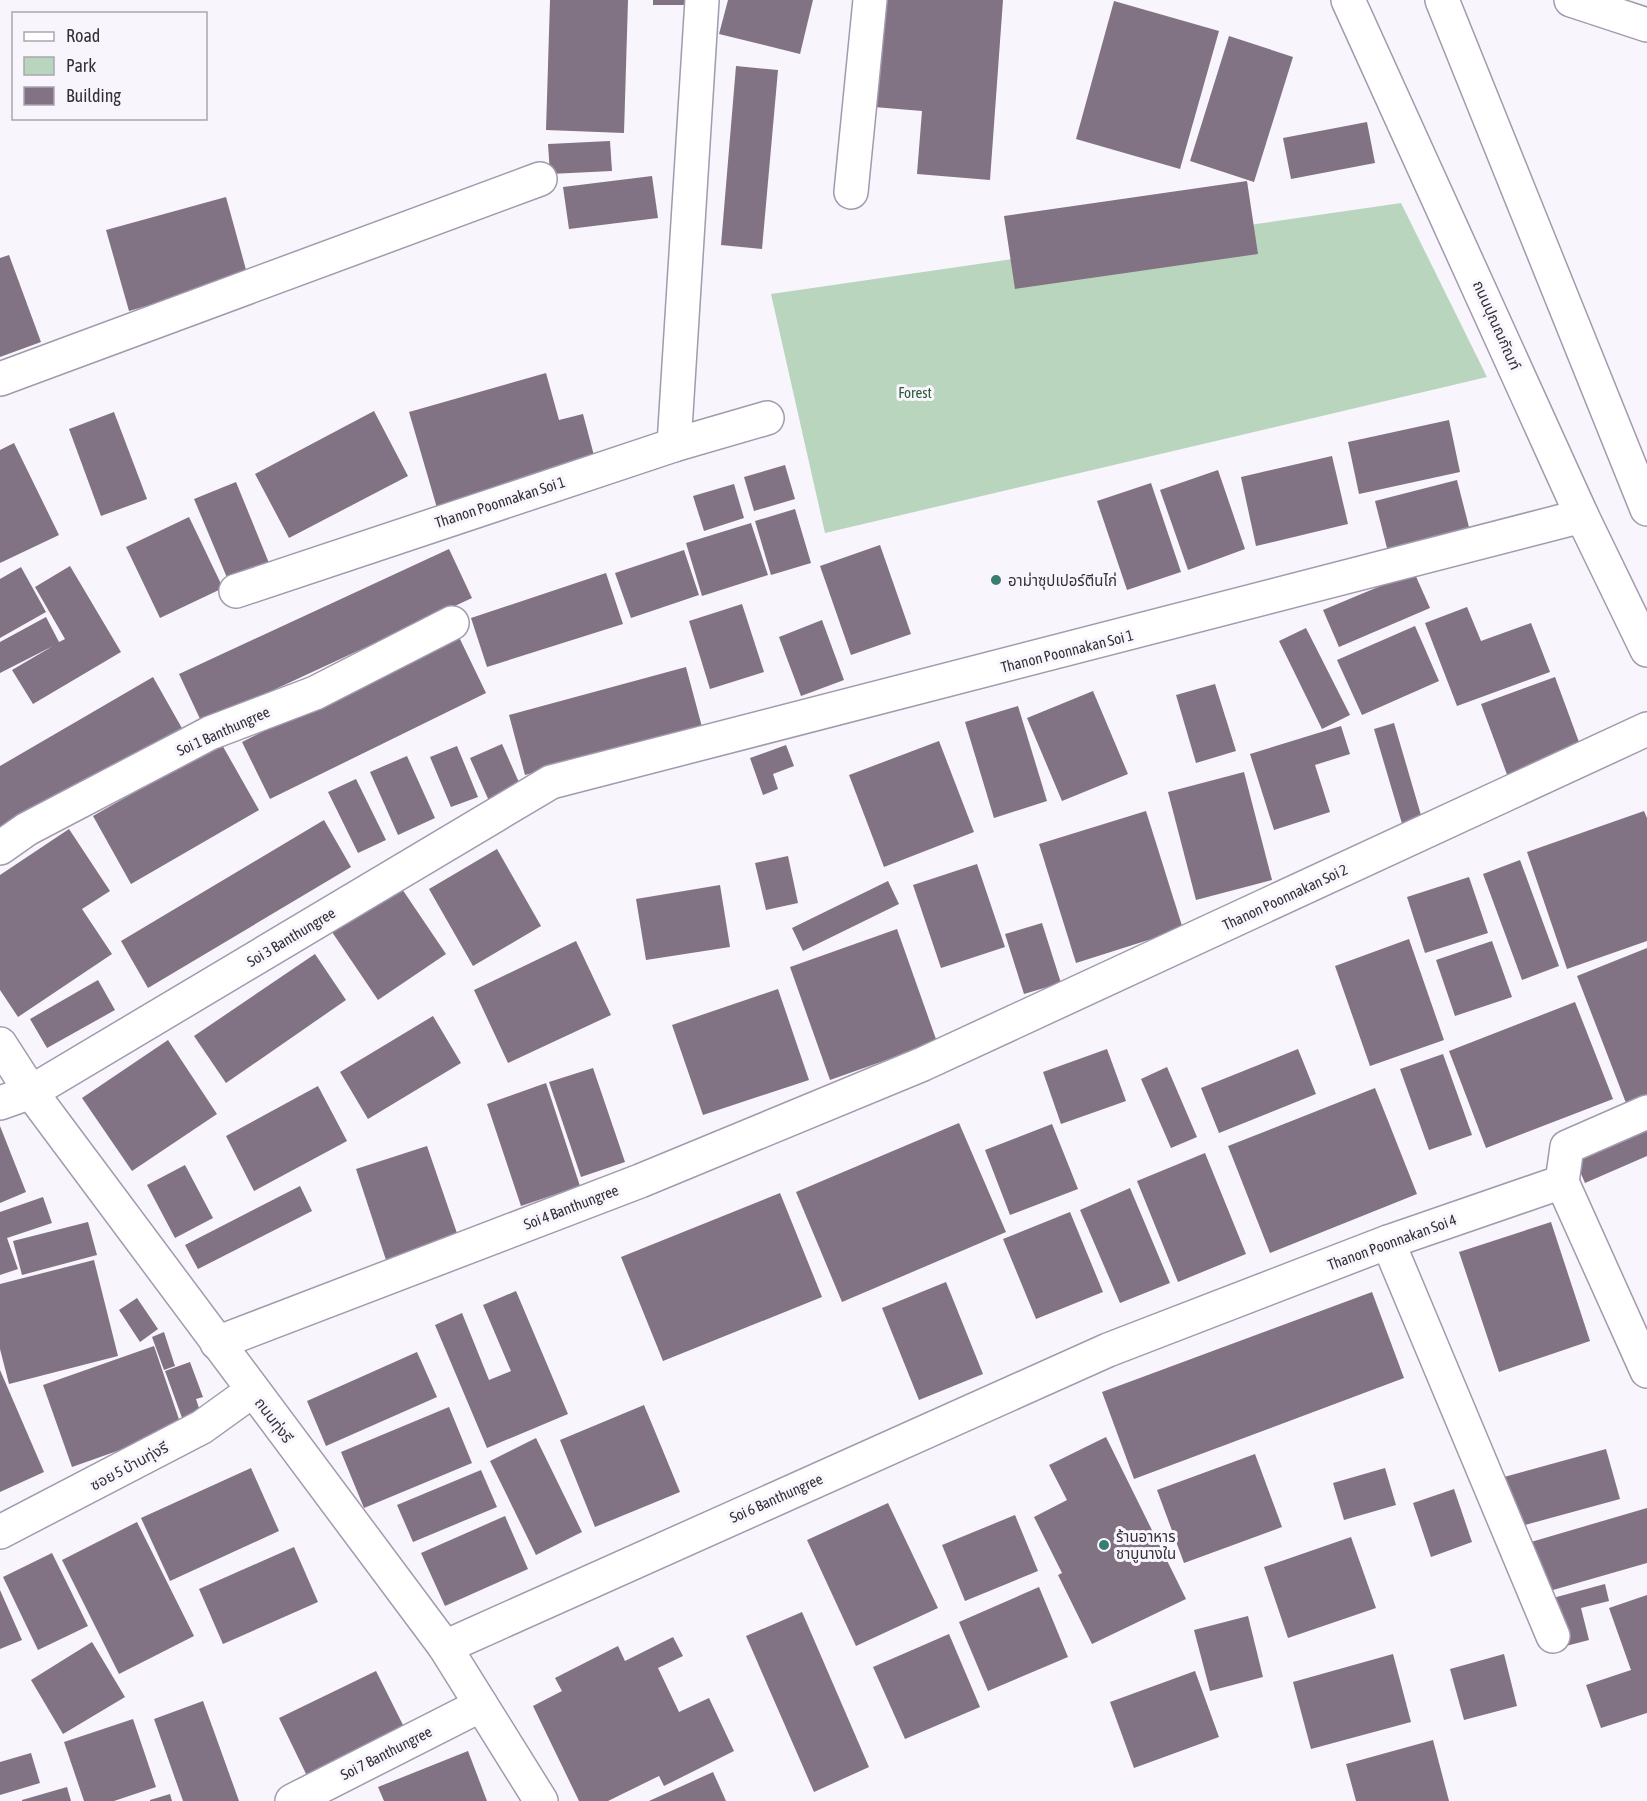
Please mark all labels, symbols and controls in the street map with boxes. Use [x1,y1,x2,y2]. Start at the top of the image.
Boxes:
legend [12,12,207,120]
text: Road [66,25,100,46]
text: Park [66,55,96,76]
text: Building [66,85,121,106]
street label: ถนนปุณณกัณฑ์ [1469,278,1524,373]
park label: Forest [898,384,932,401]
street label: Thanon Poonnakan Soi 1 [433,473,567,531]
place label: อาม่าซุปเปอร์ตีนไก่ [1008,572,1117,590]
marker: อาม่าซุปเปอร์ตีนไก่ [989,573,1003,587]
street label: Thanon Poonnakan Soi 1 [999,626,1135,676]
street label: Soi 1 Banthungree [174,703,272,759]
street label: Thanon Poonnakan Soi 2 [1220,861,1350,933]
street label: Soi 3 Banthungree [244,904,338,970]
street label: Soi 4 Banthungree [521,1181,621,1233]
street label: Thanon Poonnakan Soi 4 [1325,1211,1459,1273]
street label: ถนนทุ่งรี [251,1394,296,1446]
street label: ซอย 5 บ้านทุ่งรี [87,1438,171,1495]
street label: Soi 6 Banthungree [727,1470,825,1526]
place label: ร้านอาหาร ชาบูนางใน [1116,1528,1176,1563]
marker: ร้านอาหาร ชาบูนางใน [1097,1538,1111,1552]
street label: Soi 7 Banthungree [338,1723,435,1783]

